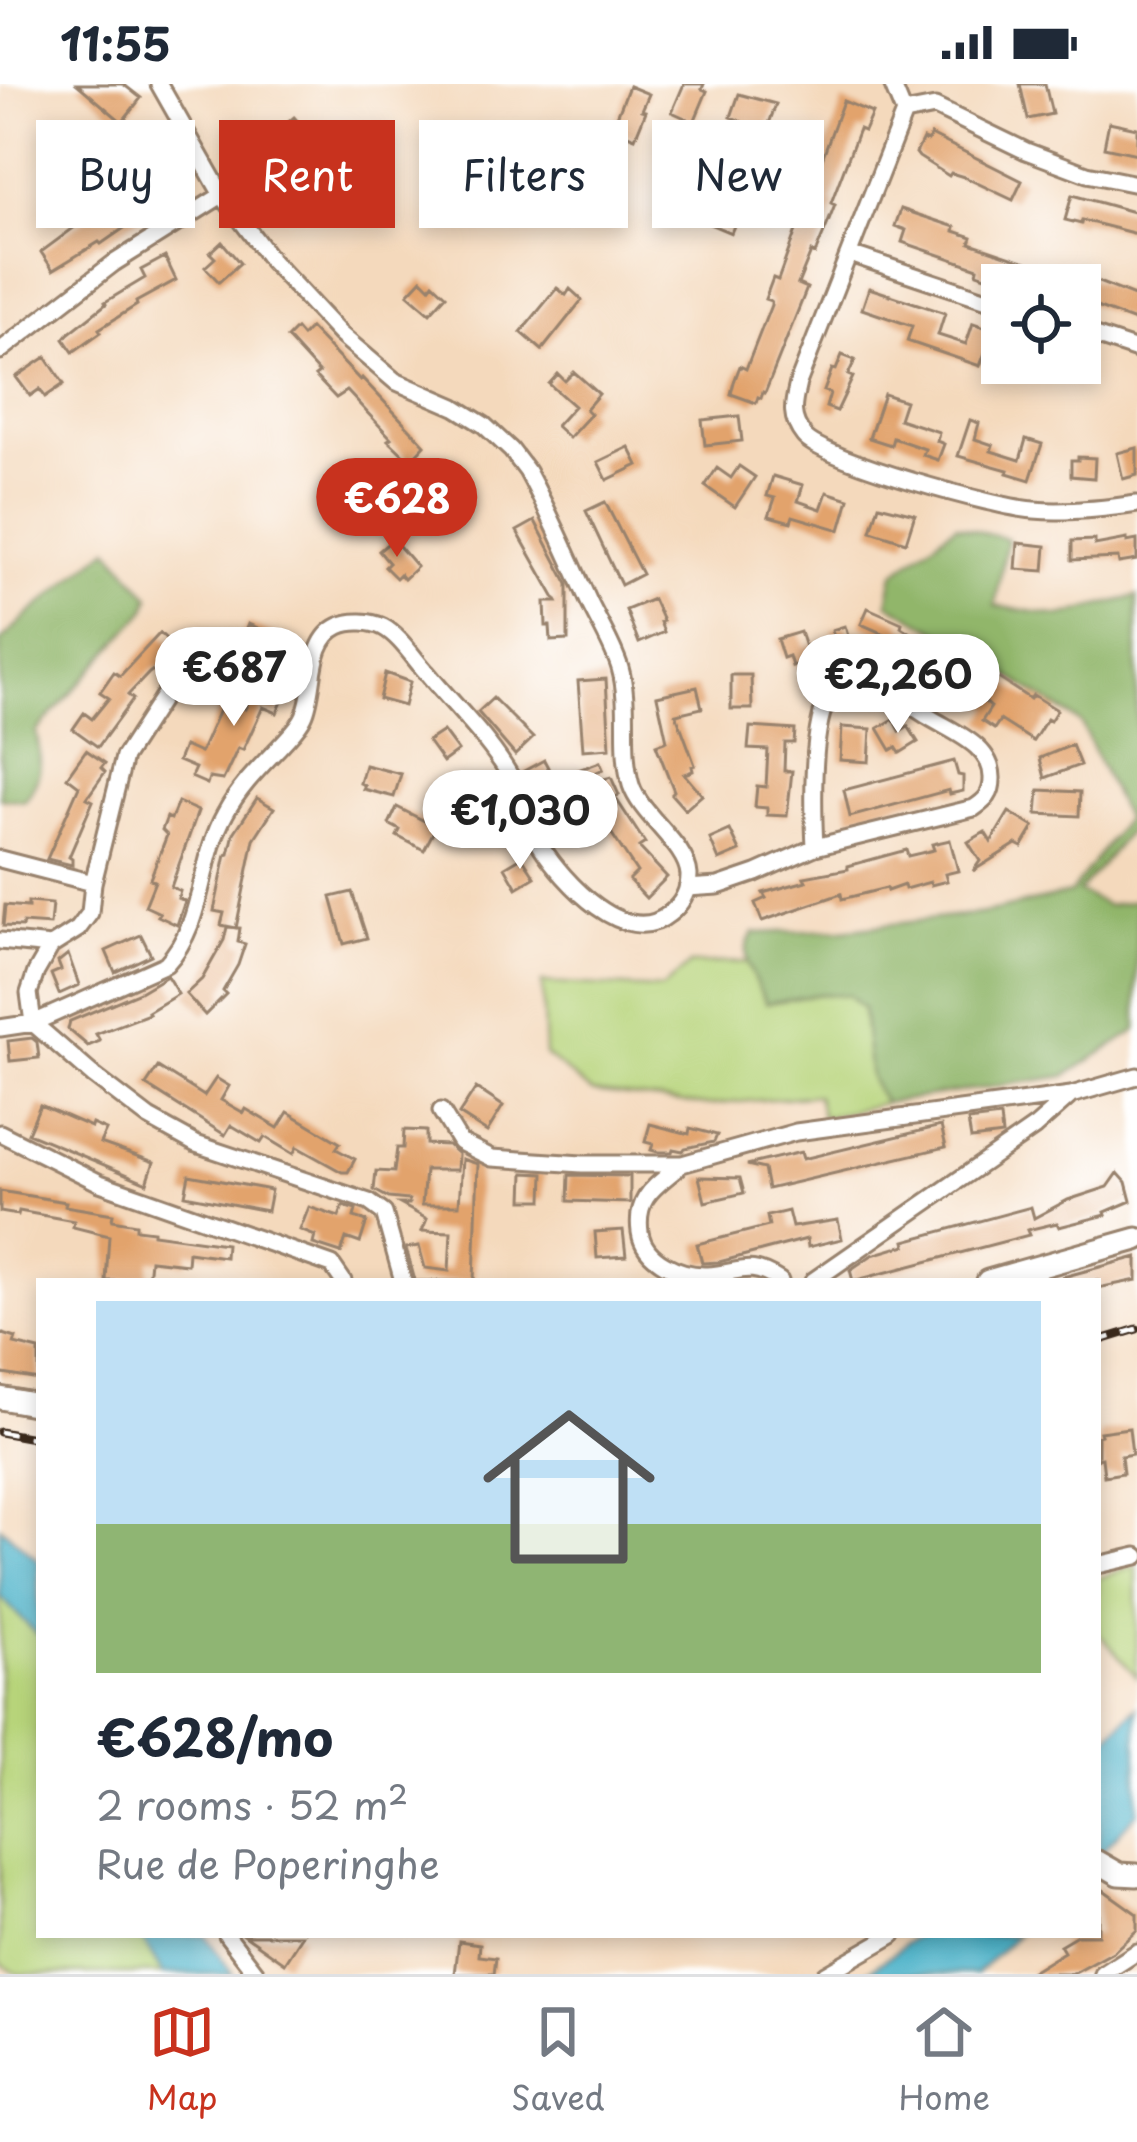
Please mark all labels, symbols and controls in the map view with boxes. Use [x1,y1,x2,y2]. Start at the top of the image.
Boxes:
text: 11:55 [60,8,171,76]
chip: Buy [36,120,195,228]
chip: Rent [219,120,395,228]
chip: Filters [419,120,628,228]
chip: New [652,120,824,228]
map controls [981,264,1101,384]
button: locate [981,264,1101,384]
pin: €628 [326,458,468,560]
text: €628 [343,467,451,526]
pin: €687 [163,627,305,729]
pin: €2,260 [800,634,996,736]
text: €687 [182,636,286,695]
text: €2,260 [824,643,972,702]
pin: €1,030 [422,770,618,872]
text: €1,030 [450,779,590,838]
icon: home [461,1379,677,1595]
text: €628/mo [96,1697,333,1774]
text: 2 rooms · 52 m² [96,1774,408,1833]
text: Rue de Poperinghe [96,1833,440,1892]
tab: Map [147,1999,217,2121]
tab: Saved [511,1999,605,2121]
tab: Home [898,1999,990,2121]

